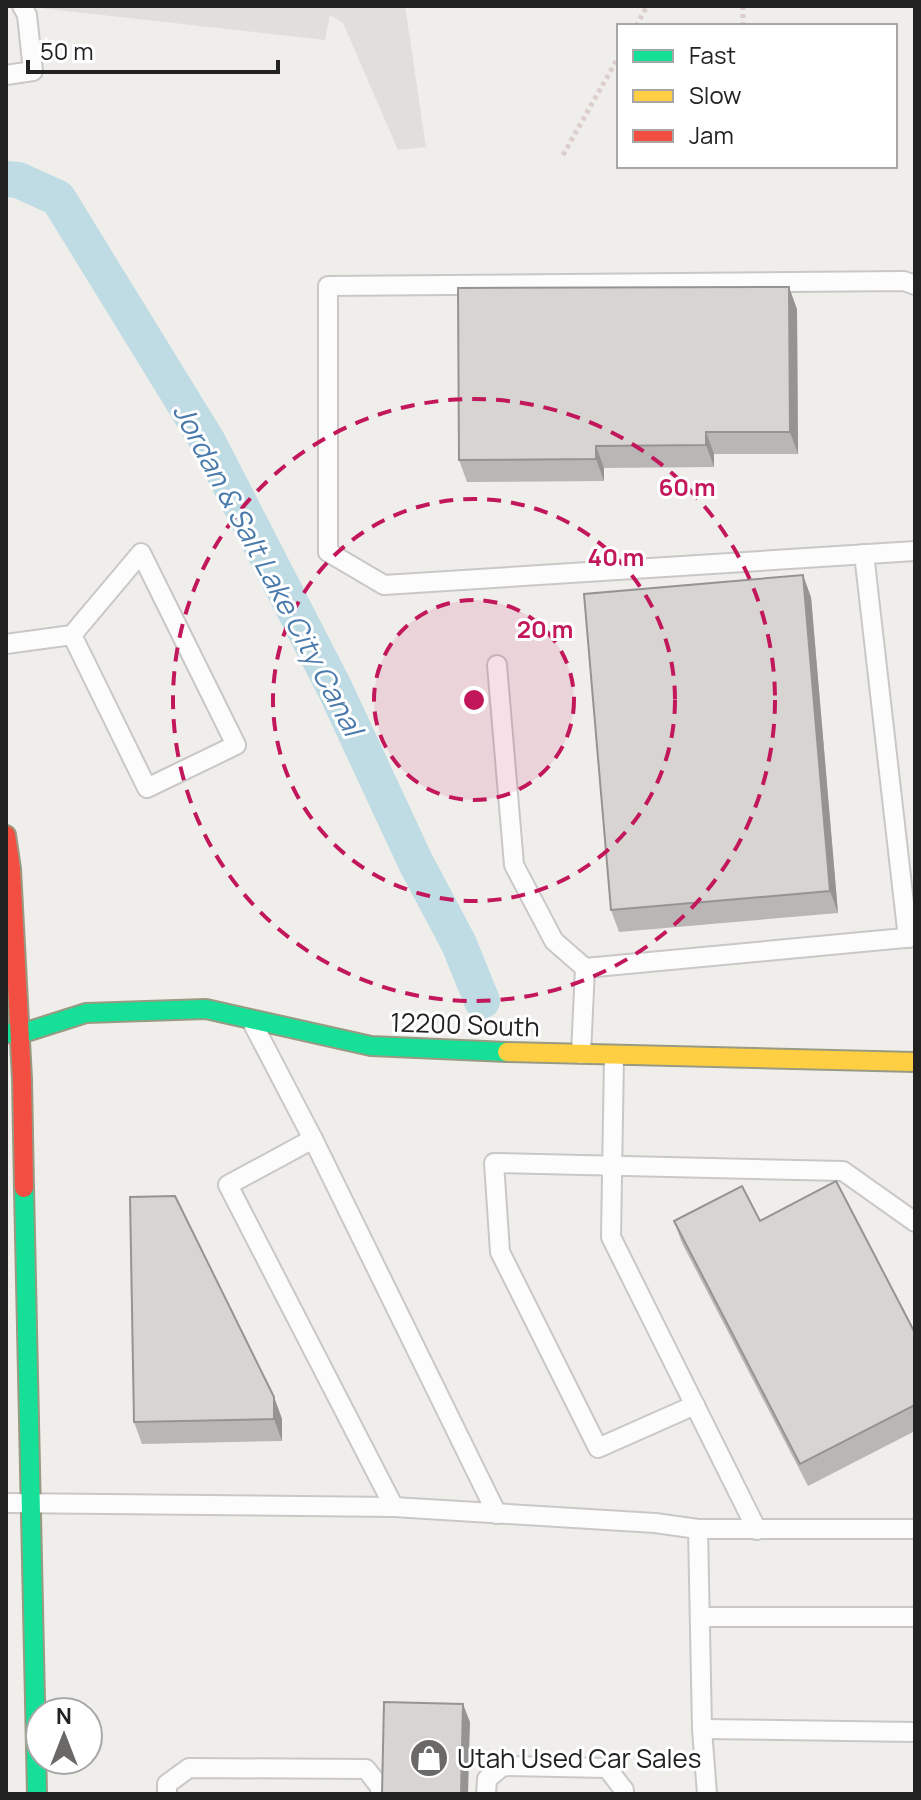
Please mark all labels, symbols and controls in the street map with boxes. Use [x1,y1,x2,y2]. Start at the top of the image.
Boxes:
scale bar [28,24,278,74]
legend [617,24,897,168]
text: 50 m [40,34,94,67]
text: Fast [689,38,736,71]
text: Slow [689,78,742,111]
text: Jam [689,118,734,151]
water label: Jordan & Salt Lake City Canal [165,396,375,745]
text: 60 m [658,470,716,503]
text: 40 m [588,540,644,573]
text: 20 m [517,612,573,645]
centre of rings [460,686,488,714]
street label: 12200 South [390,1003,540,1045]
north arrow [24,1696,104,1776]
text: N [56,1701,72,1731]
shop icon: Utah Used Car Sales [408,1737,450,1779]
place label: Utah Used Car Sales [457,1740,701,1776]

